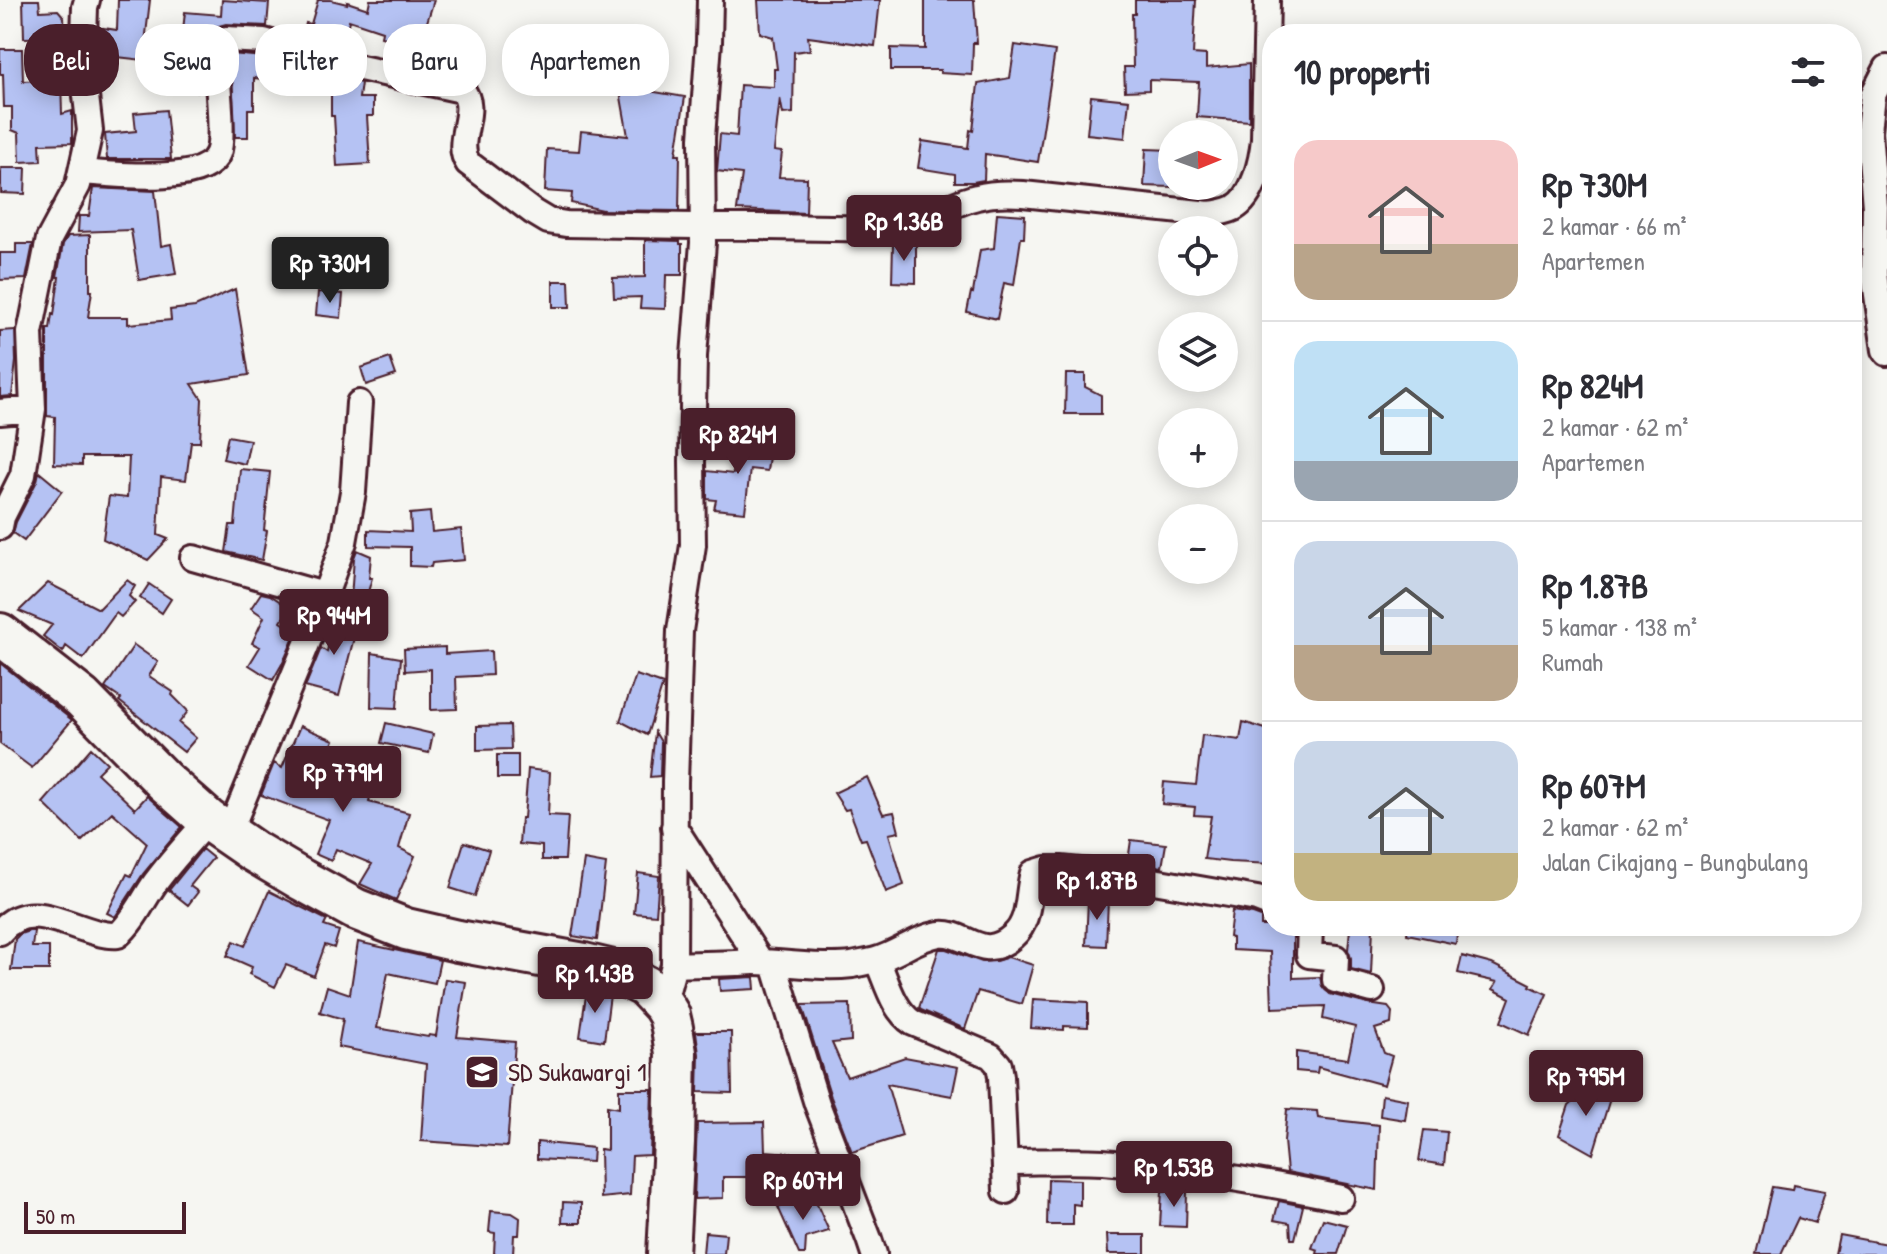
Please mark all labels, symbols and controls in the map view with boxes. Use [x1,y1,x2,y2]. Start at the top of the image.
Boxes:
chip: Beli [24,24,119,96]
chip: Sewa [135,24,239,96]
chip: Filter [255,24,367,96]
chip: Baru [383,24,486,96]
chip: Apartemen [502,24,669,96]
text: 10 properti [1294,49,1431,95]
icon: filters [1786,50,1830,94]
north arrow [1158,120,1238,200]
map controls [1158,120,1238,584]
text: Rp 730M [1542,162,1647,208]
icon: home [1358,172,1454,268]
pin: Rp 1.36B [821,195,987,263]
text: Rp 1.36B [864,203,944,238]
text: 2 kamar · 66 m² [1542,208,1687,243]
button: locate [1158,216,1238,296]
pin: Rp 730M [256,237,404,305]
text: Apartemen [1542,243,1645,278]
text: Rp 730M [290,245,370,280]
button: layers [1158,312,1238,392]
text: Rp 824M [1542,363,1643,409]
icon: home [1358,373,1454,469]
pin: Rp 824M [664,408,812,476]
button: + [1158,408,1238,488]
text: 2 kamar · 62 m² [1542,409,1688,444]
text: Rp 824M [699,416,777,451]
text: Apartemen [1542,444,1645,479]
button: − [1158,504,1238,584]
text: Rp 1.87B [1542,563,1648,609]
icon: home [1358,573,1454,669]
pin: Rp 944M [260,589,408,657]
text: Rp 944M [297,597,371,632]
text: 5 kamar · 138 m² [1542,609,1697,644]
text: Rumah [1542,644,1603,679]
pin: Rp 779M [269,746,417,814]
text: Rp 779M [303,754,383,789]
text: Rp 607M [1542,763,1646,809]
icon: home [1358,773,1454,869]
text: 2 kamar · 62 m² [1542,809,1688,844]
text: Jalan Cikajang - Bungbulang [1542,844,1808,879]
pin: Rp 1.87B [1014,854,1180,922]
text: Rp 1.87B [1056,862,1138,897]
pin: Rp 1.43B [512,947,678,1015]
text: Rp 1.43B [556,955,634,990]
pin: Rp 795M [1512,1050,1660,1118]
school or university icon: SD Sukawargi 1 [463,1053,501,1091]
place label: SD Sukawargi 1 [508,1054,647,1089]
text: Rp 795M [1547,1058,1625,1093]
pin: Rp 1.53B [1091,1141,1257,1209]
text: Rp 1.53B [1134,1149,1214,1184]
pin: Rp 607M [729,1154,877,1222]
text: Rp 607M [763,1162,843,1197]
scale bar [24,1198,186,1234]
text: 50 m [36,1201,75,1231]

